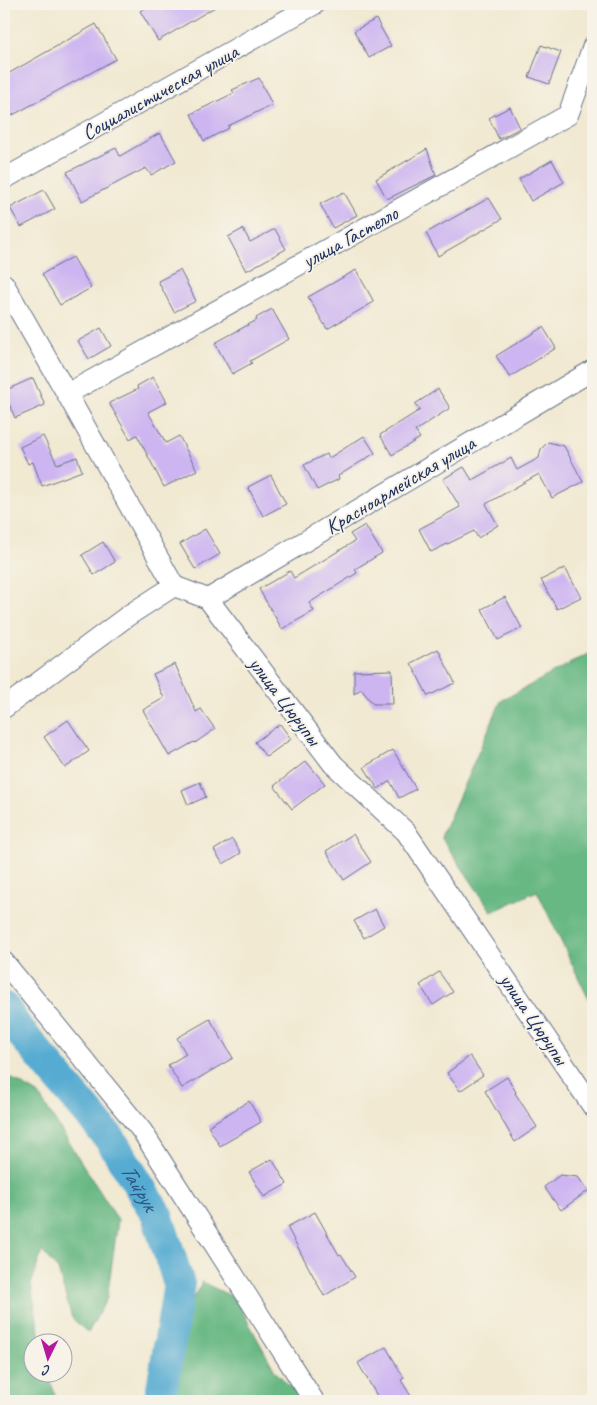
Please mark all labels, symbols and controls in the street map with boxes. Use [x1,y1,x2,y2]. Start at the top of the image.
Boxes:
street label: Социалистическая улица [77,38,244,146]
street label: улица Гастелло [296,199,404,275]
street label: Красноармейская улица [320,429,481,540]
street label: улица Цюрупы [242,650,328,752]
street label: улица Цюрупы [493,967,575,1071]
water label: Тайрук [114,1159,166,1219]
north arrow [22,1332,72,1382]
text: С [41,1361,51,1379]

